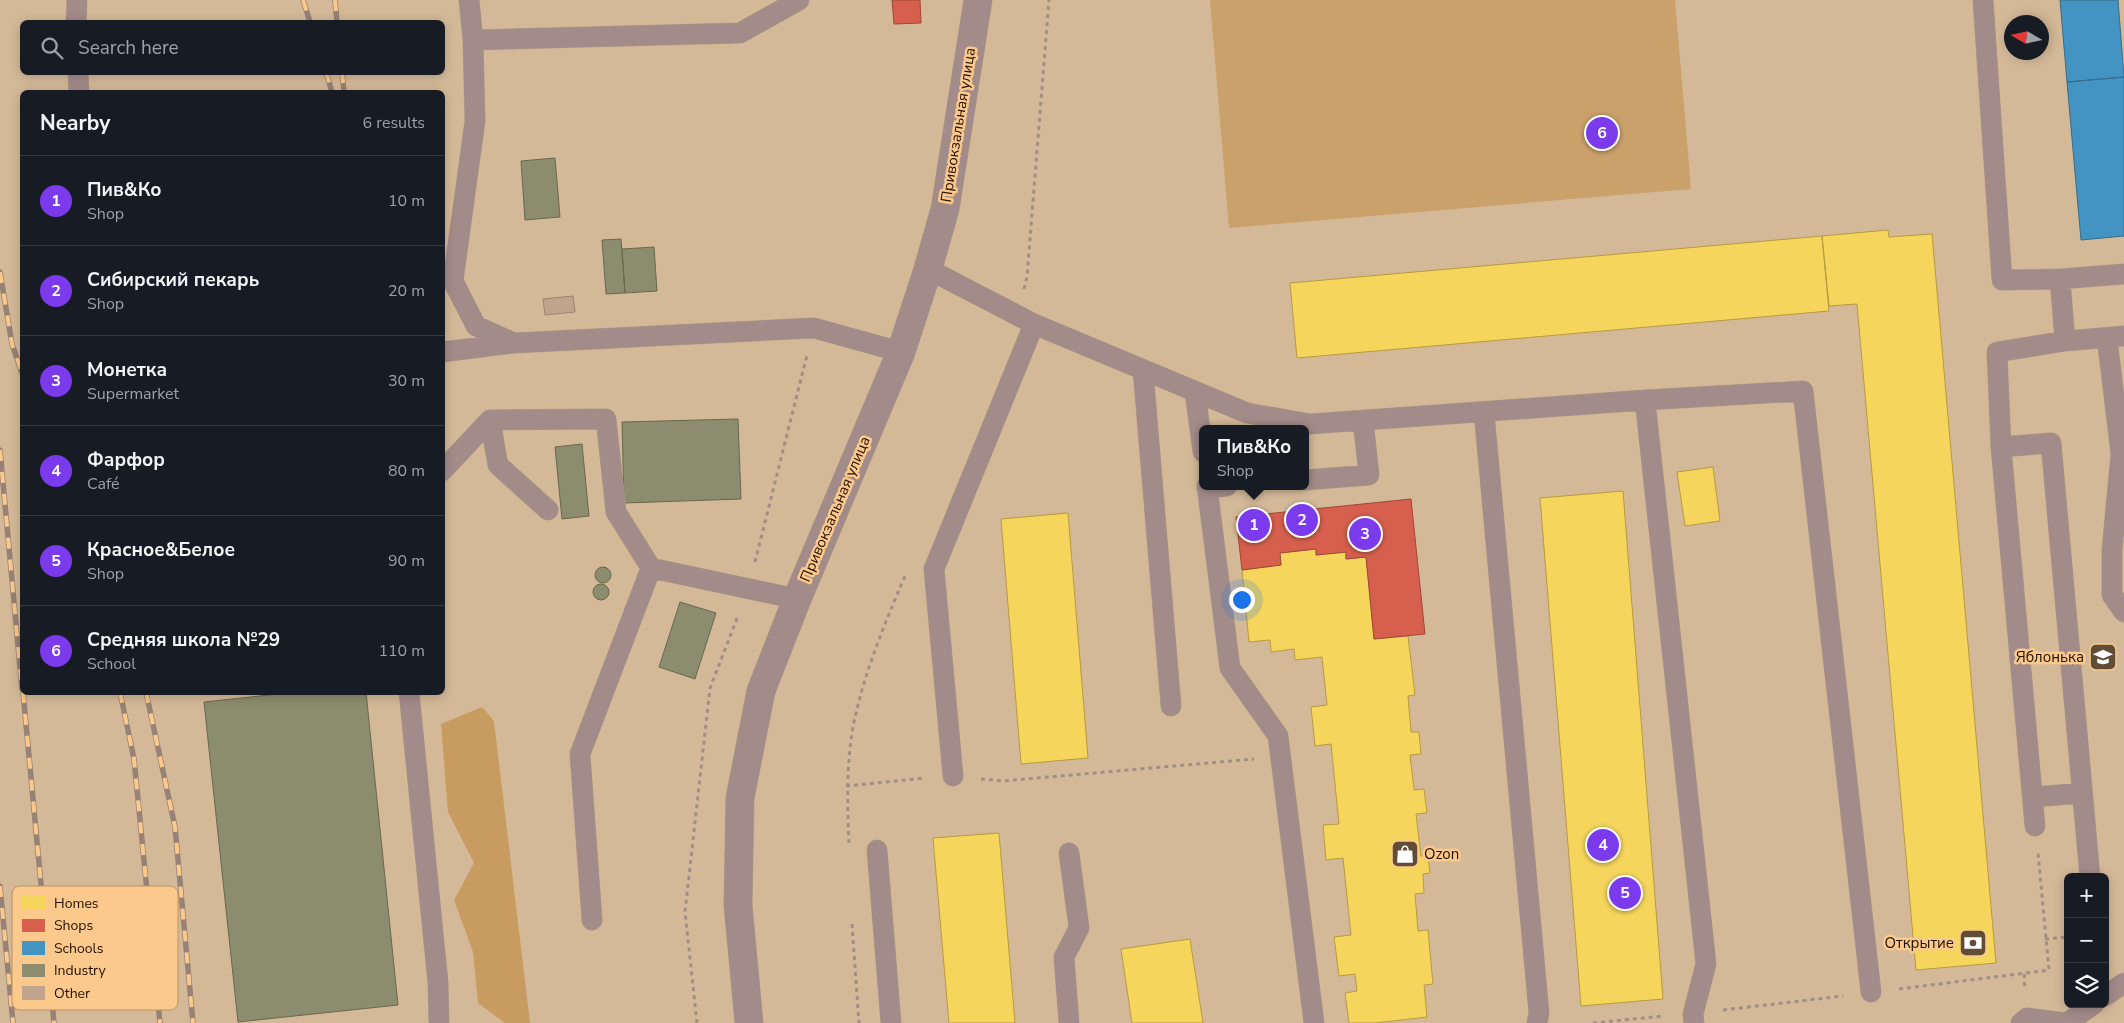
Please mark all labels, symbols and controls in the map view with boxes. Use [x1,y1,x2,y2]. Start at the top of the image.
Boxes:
north arrow [2004,15,2049,60]
search box [20,20,445,75]
icon: search [38,34,66,62]
text: Search here [78,35,179,61]
street label: Привокзальная улица [936,46,980,204]
text: Nearby [40,109,110,137]
text: 6 results [363,112,425,134]
pin: 6 [1586,114,1618,152]
text: Пив&Ко [87,177,162,203]
text: 1 [51,190,61,212]
text: 10 m [388,190,425,212]
text: Shop [87,203,124,225]
text: Сибирский пекарь [87,267,259,293]
text: 2 [51,280,61,302]
text: 20 m [388,280,425,302]
text: Shop [87,293,124,315]
text: Монетка [87,357,167,383]
text: 3 [51,370,61,392]
text: 30 m [388,370,425,392]
text: Supermarket [87,383,179,405]
popup [1199,425,1309,490]
street label: Привокзальная улица [795,433,875,585]
text: Пив&Ко [1217,434,1291,460]
text: Фарфор [87,447,165,473]
text: 4 [51,460,61,482]
text: 80 m [388,460,425,482]
text: Shop [1217,460,1254,482]
text: Café [87,473,120,495]
pin: 2 [1286,501,1318,539]
pin: 1 [1238,506,1270,544]
pin: 3 [1349,515,1381,553]
text: Красное&Белое [87,537,235,563]
text: 5 [51,550,61,572]
text: 90 m [388,550,425,572]
text: Shop [87,563,124,585]
your location [1229,587,1255,613]
text: Средняя школа №29 [87,627,280,653]
text: 6 [51,640,61,662]
text: 110 m [378,640,425,662]
school or university icon: Яблонька [2088,642,2118,672]
place label: Яблонька [2016,647,2084,667]
text: School [87,653,136,675]
pin: 4 [1587,826,1619,864]
shop icon: Ozon [1390,839,1420,869]
place label: Ozon [1424,844,1459,864]
map controls [2064,873,2109,1008]
button: + [2064,873,2109,918]
pin: 5 [1609,874,1641,912]
legend [12,886,178,1010]
text: Homes [54,894,99,913]
text: Shops [54,916,94,935]
button: − [2064,918,2109,963]
bank icon: Открытие [1958,928,1988,958]
place label: Открытие [1885,933,1954,953]
text: Schools [54,939,104,958]
text: Industry [54,961,107,980]
button: layers [2064,963,2109,1008]
text: Other [54,984,90,1003]

